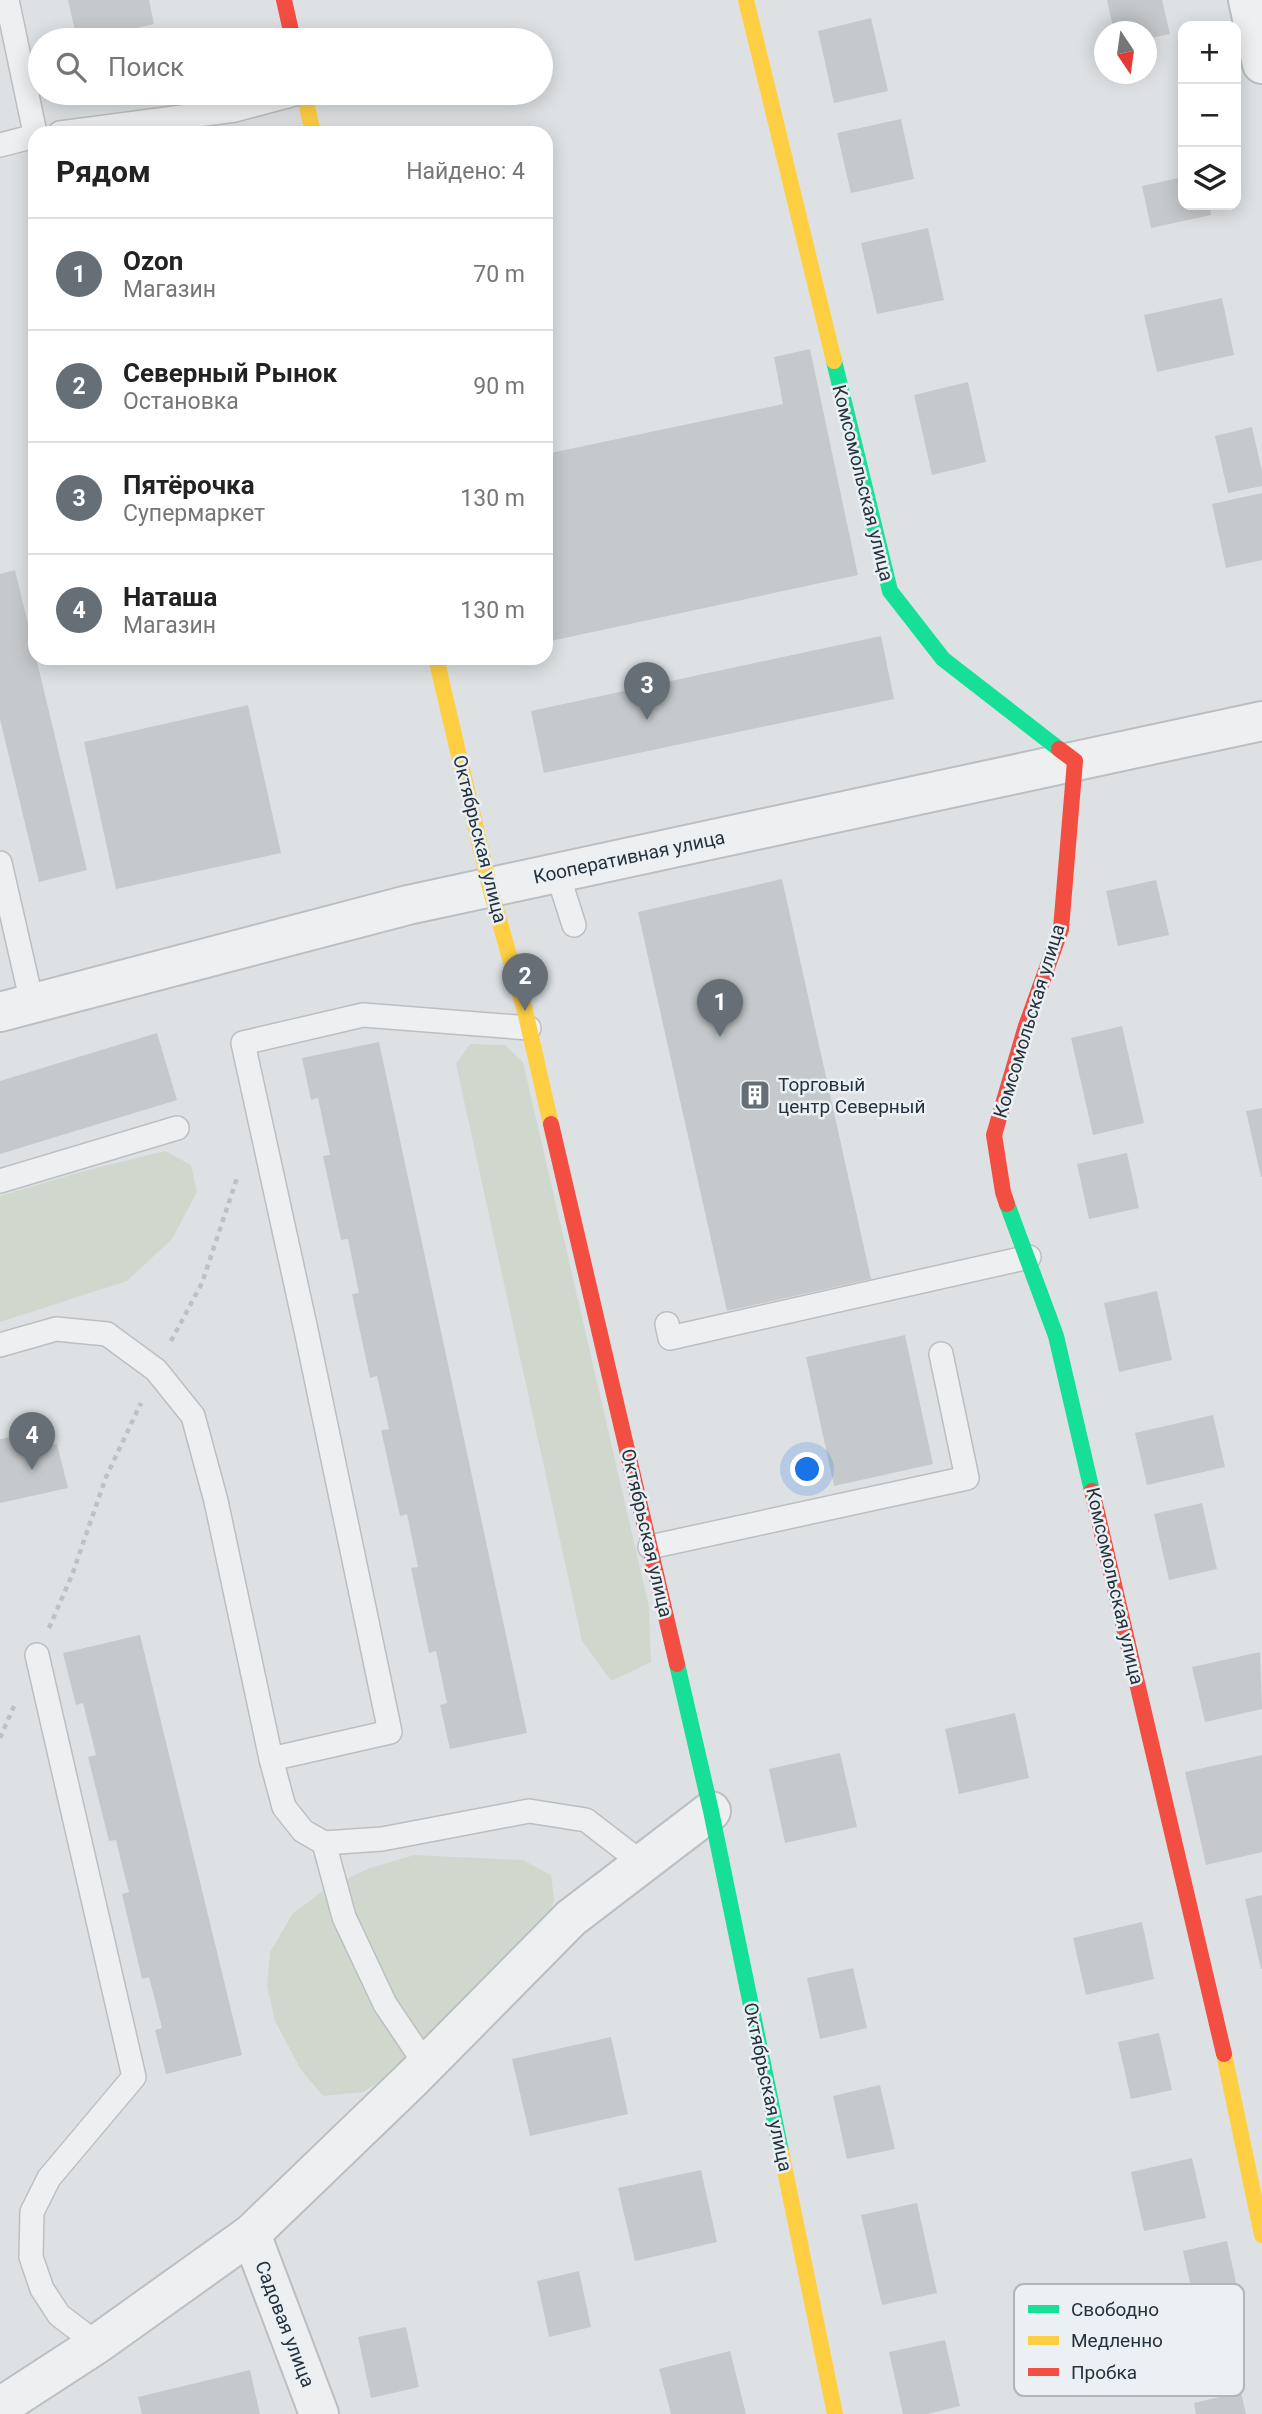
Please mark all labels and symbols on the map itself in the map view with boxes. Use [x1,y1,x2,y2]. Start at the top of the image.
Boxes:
north arrow [1094,21,1157,84]
street label: Комсомольская улица [827,382,899,584]
pin: 3 [624,662,670,720]
street label: Октябрьская улица [448,753,512,925]
street label: Кооперативная улица [531,825,727,889]
street label: Комсомольская улица [989,921,1069,1121]
pin: 2 [502,953,548,1011]
pin: 1 [697,979,743,1037]
place label: Торговый центр Северный [778,1073,926,1118]
building icon: Торговый центр Северный [738,1078,772,1112]
pin: 4 [9,1412,55,1470]
street label: Октябрьская улица [616,1447,678,1619]
your location [790,1452,824,1486]
street label: Комсомольская улица [1081,1485,1149,1687]
street label: Октябрьская улица [739,2000,797,2174]
street label: Садовая улица [250,2258,320,2390]
legend [1014,2284,1244,2396]
text: Свободно [1071,2298,1159,2321]
text: Медленно [1071,2329,1163,2352]
text: Пробка [1071,2361,1137,2384]

